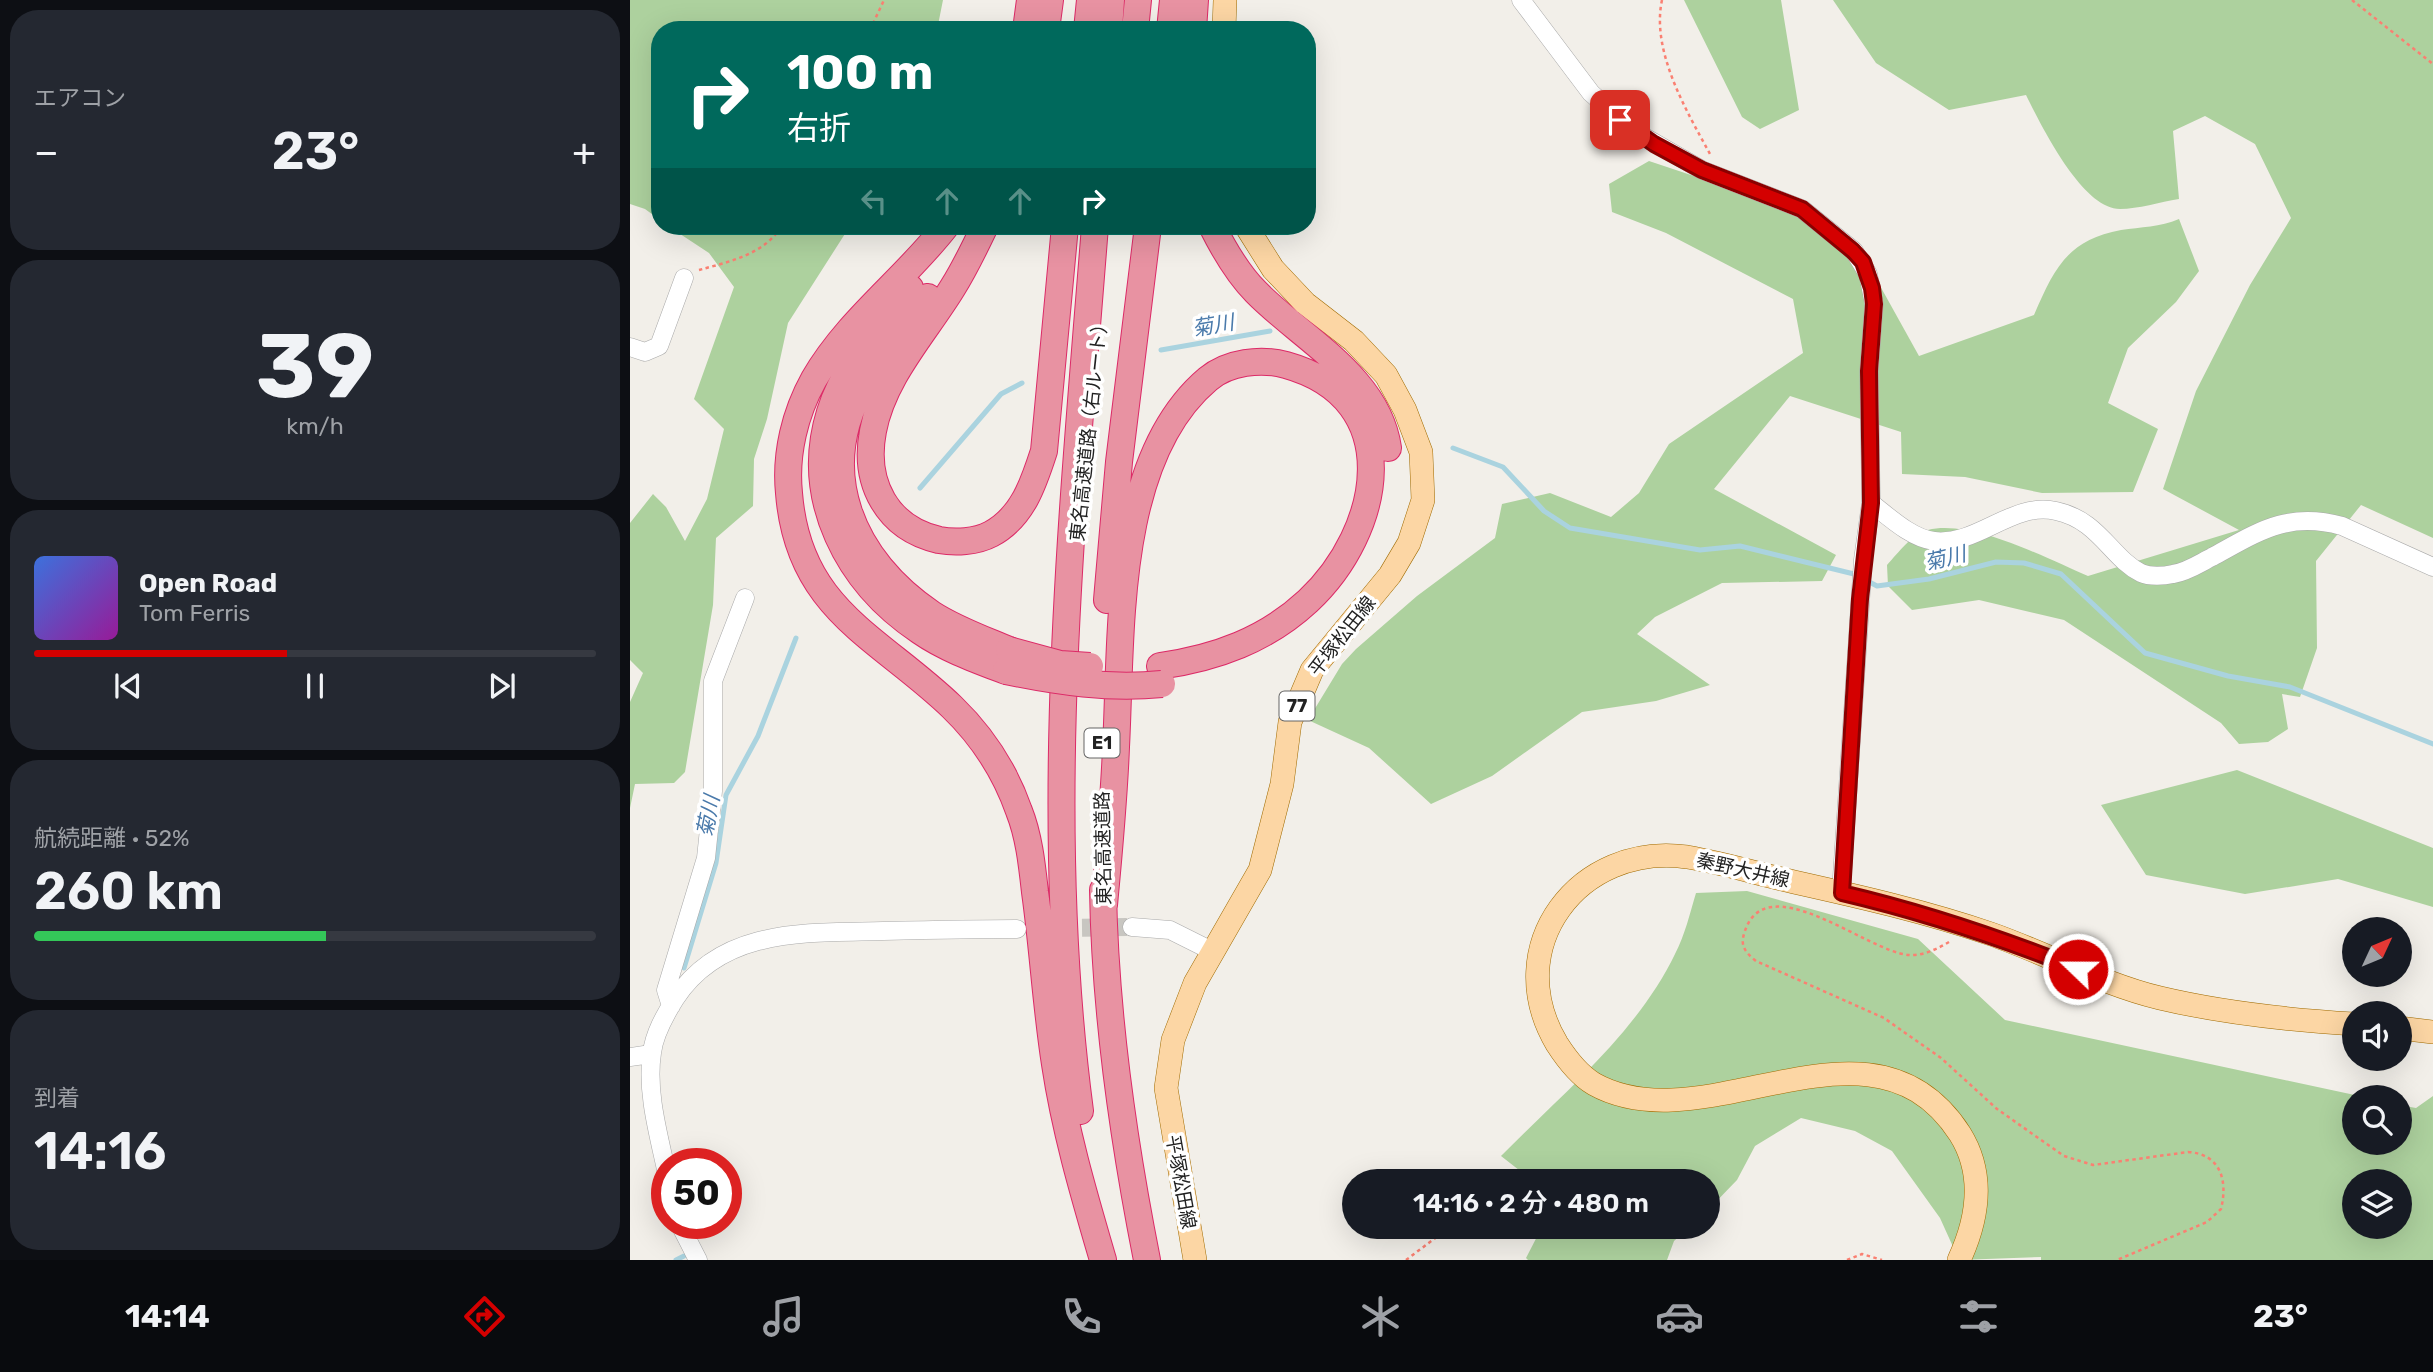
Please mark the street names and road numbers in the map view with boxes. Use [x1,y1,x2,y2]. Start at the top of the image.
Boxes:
street label: 東名高速道路（右ルート） [1066,313,1112,543]
street label: 平塚松田線 [1304,591,1380,681]
road number: 77 [1280,692,1314,720]
road number: E1 [1084,728,1120,758]
street label: 東名高速道路 [1091,791,1115,905]
street label: 秦野大井線 [1694,848,1792,892]
street label: 平塚松田線 [1161,1133,1201,1231]

